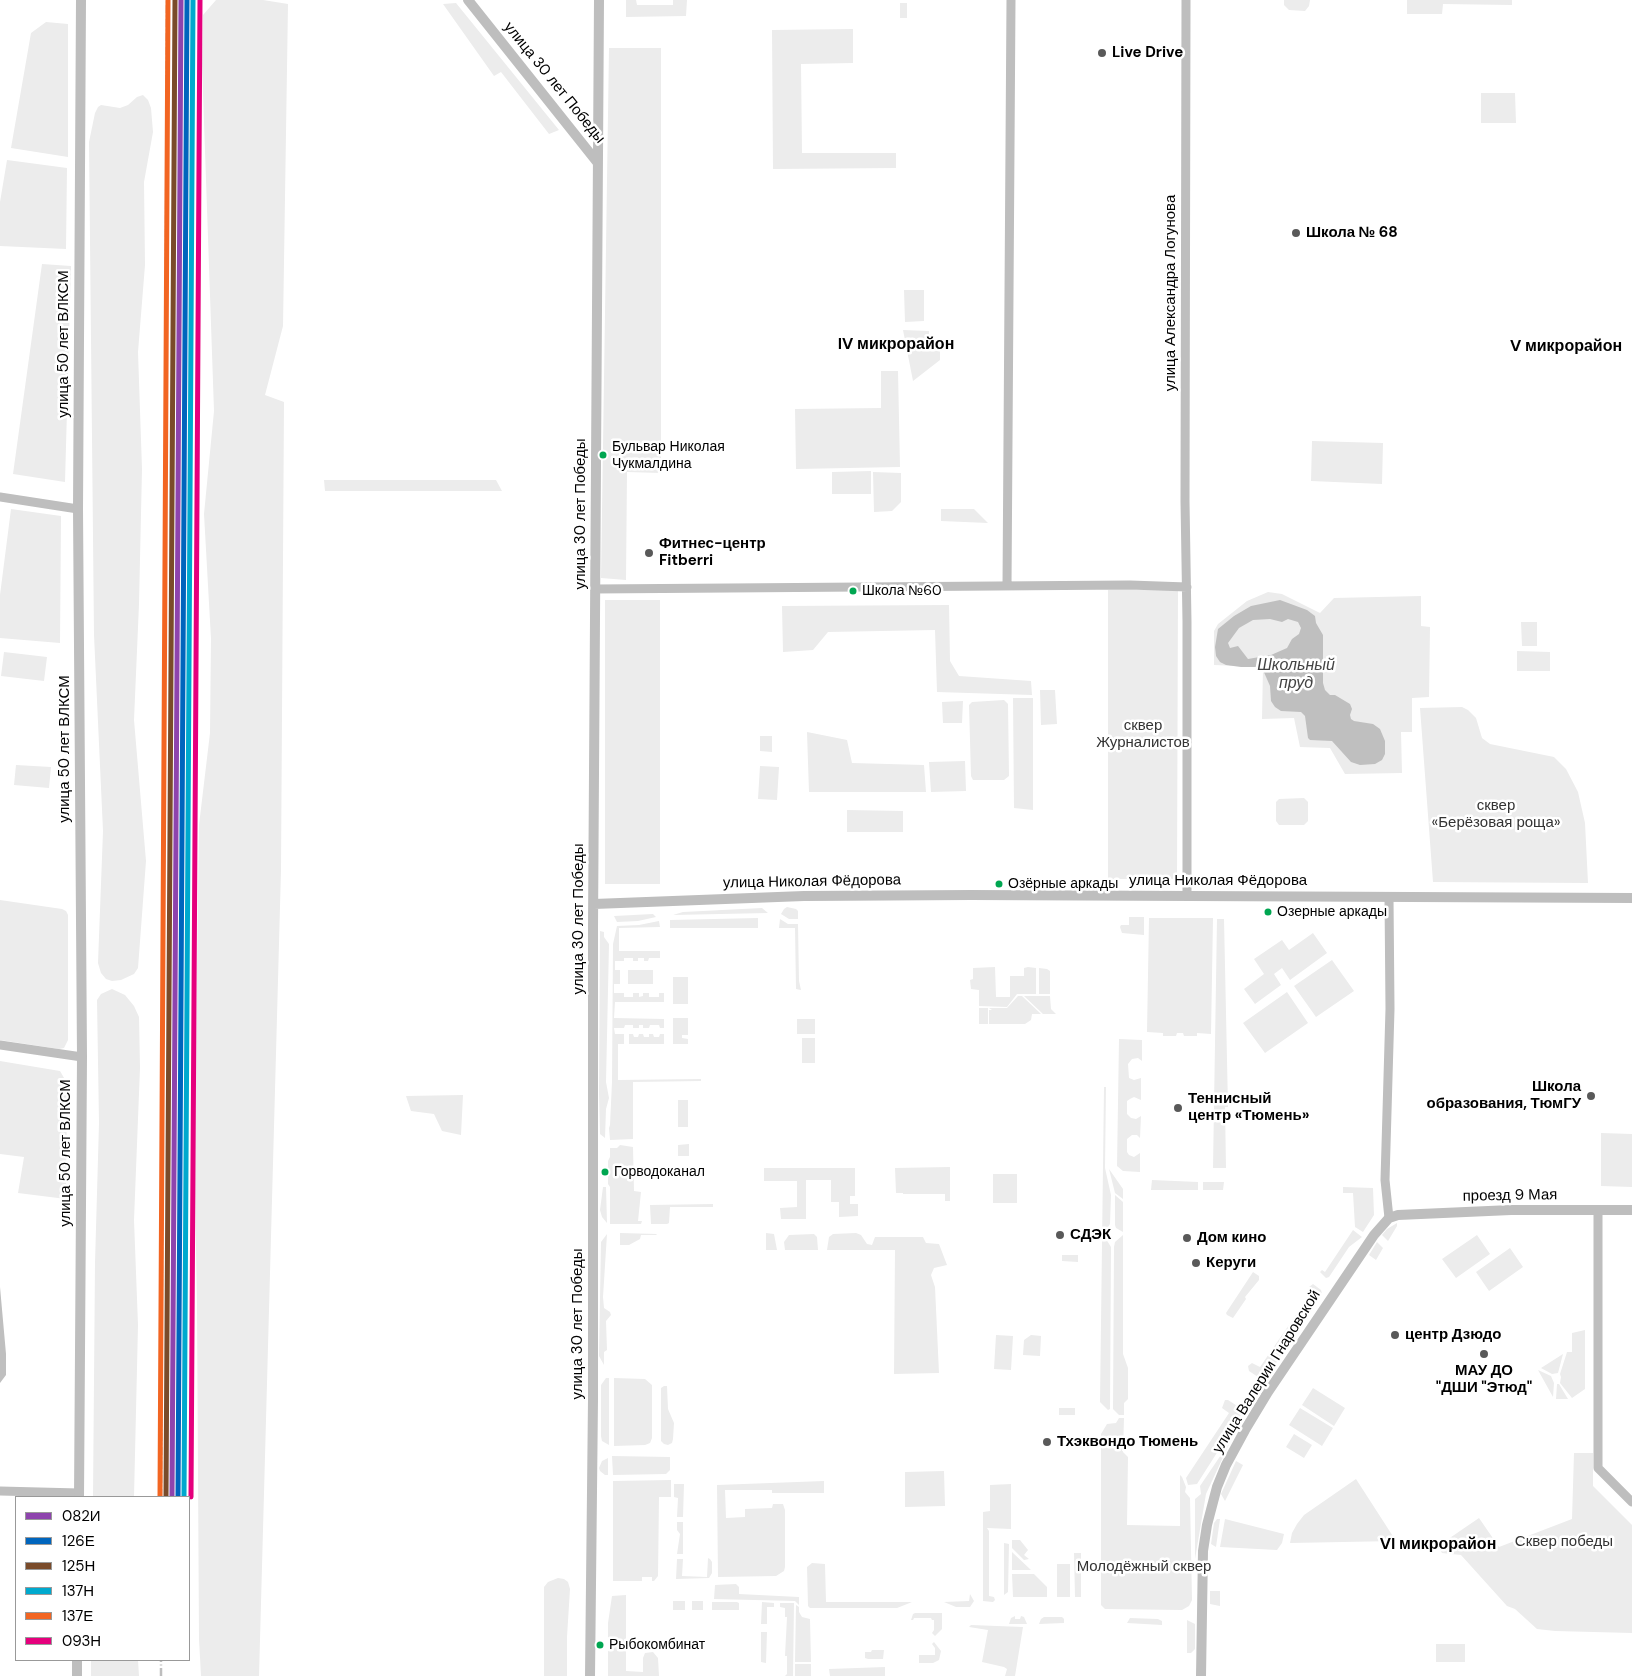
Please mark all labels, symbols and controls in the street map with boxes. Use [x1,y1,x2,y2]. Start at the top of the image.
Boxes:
street label: улица 30 лет Победы [500,19,608,147]
place label: Live Drive [1112,44,1183,62]
marker: Live Drive [1096,47,1108,59]
street label: улица Александра Логунова [1162,195,1180,391]
place label: Школа № 68 [1306,224,1398,242]
marker: Школа № 68 [1290,227,1302,239]
street label: улица 50 лет ВЛКСМ [55,270,73,418]
district label: IV микрорайон [838,335,954,355]
district label: V микрорайон [1510,337,1622,357]
street label: улица 30 лет Победы [572,439,590,589]
place label: Бульвар Николая Чукмалдина [612,439,725,472]
marker: Бульвар Николая Чукмалдина [598,450,608,460]
place label: Фитнес-центр Fitberri [659,535,766,570]
marker: Фитнес-центр Fitberri [643,547,655,559]
place label: Школа №60 [862,583,942,599]
marker: Школа №60 [848,586,858,596]
water label: Школьный пруд [1257,656,1335,694]
street label: улица 50 лет ВЛКСМ [56,675,74,823]
park label: сквер Журналистов [1096,717,1190,752]
park label: сквер «Берёзовая роща» [1431,797,1561,832]
street label: улица 30 лет Победы [570,844,588,994]
street label: улица Николая Фёдорова [723,871,901,893]
street label: улица Николая Фёдорова [1129,872,1307,890]
place label: Озёрные аркады [1008,876,1118,892]
marker: Озёрные аркады [994,879,1004,889]
place label: Озерные аркады [1277,904,1387,920]
marker: Озерные аркады [1263,907,1273,917]
place label: Школа образования, ТюмГУ [1427,1078,1581,1113]
street label: улица 50 лет ВЛКСМ [57,1079,75,1227]
place label: Теннисный центр «Тюмень» [1188,1090,1309,1125]
marker: Школа образования, ТюмГУ [1585,1090,1597,1102]
marker: Теннисный центр «Тюмень» [1172,1102,1184,1114]
place label: Горводоканал [614,1164,705,1180]
marker: Горводоканал [600,1167,610,1177]
street label: проезд 9 Мая [1463,1186,1557,1206]
place label: СДЭК [1070,1226,1111,1244]
marker: СДЭК [1054,1229,1066,1241]
place label: Дом кино [1197,1229,1266,1247]
marker: Дом кино [1181,1232,1193,1244]
street label: улица 30 лет Победы [569,1249,587,1399]
place label: Керуги [1206,1254,1256,1272]
marker: Керуги [1190,1257,1202,1269]
street label: улица Валерии Гнаровской [1209,1287,1325,1457]
place label: центр Дзюдо [1405,1326,1501,1344]
marker: центр Дзюдо [1389,1329,1401,1341]
marker: МАУ ДО "ДШИ "Этюд" [1478,1348,1490,1360]
place label: МАУ ДО "ДШИ "Этюд" [1436,1362,1532,1397]
place label: Тхэквондо Тюмень [1057,1433,1198,1451]
marker: Тхэквондо Тюмень [1041,1436,1053,1448]
legend [15,1496,190,1661]
text: 082И [62,1506,101,1526]
text: 126Е [62,1531,95,1551]
park label: Сквер победы [1515,1533,1613,1551]
district label: VI микрорайон [1380,1535,1496,1555]
text: 125Н [62,1556,95,1576]
park label: Молодёжный сквер [1077,1558,1211,1576]
text: 137Н [62,1581,94,1601]
text: 137Е [62,1606,93,1626]
text: 093Н [62,1631,101,1651]
place label: Рыбокомбинат [609,1637,705,1653]
marker: Рыбокомбинат [595,1640,605,1650]

